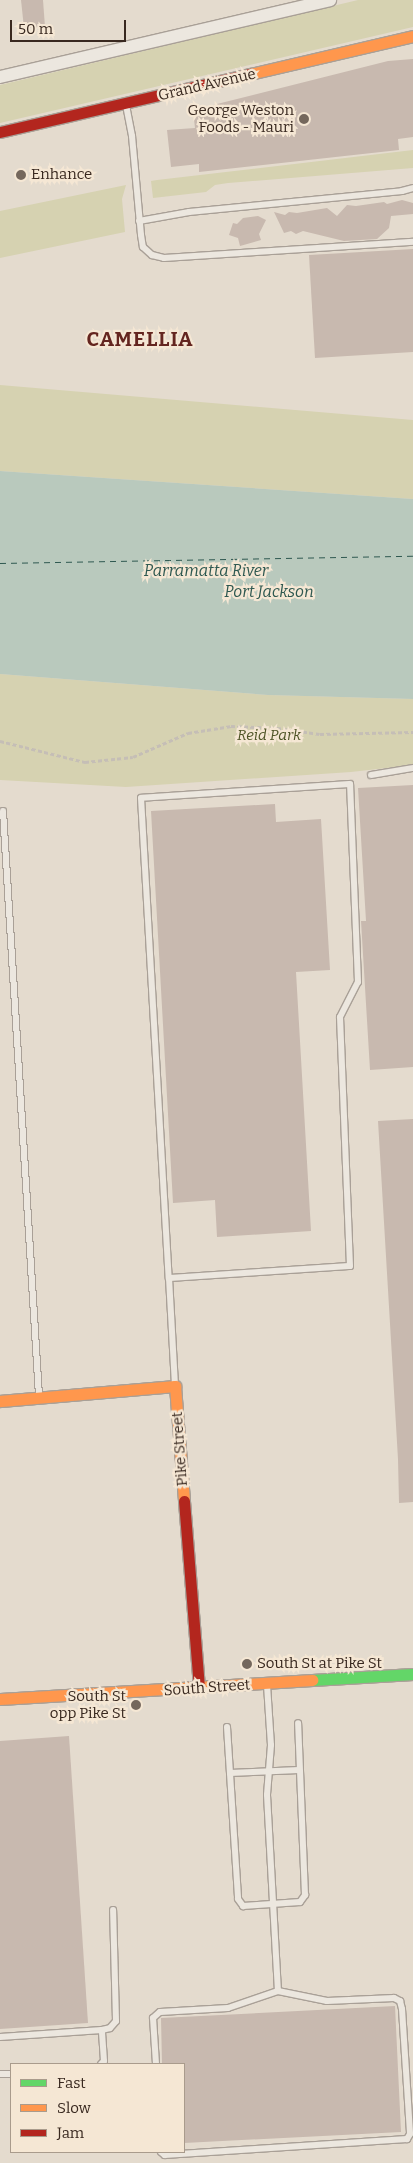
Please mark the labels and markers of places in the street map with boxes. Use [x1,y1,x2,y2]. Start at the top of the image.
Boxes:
place label: George Weston Foods - Mauri [187,101,294,136]
marker: George Weston Foods - Mauri [298,113,310,125]
place label: Enhance [31,166,92,184]
marker: Enhance [15,169,27,181]
place label: South St at Pike St [257,1655,382,1673]
marker: South St at Pike St [241,1658,253,1670]
place label: South St opp Pike St [50,1687,126,1722]
marker: South St opp Pike St [130,1699,142,1711]

